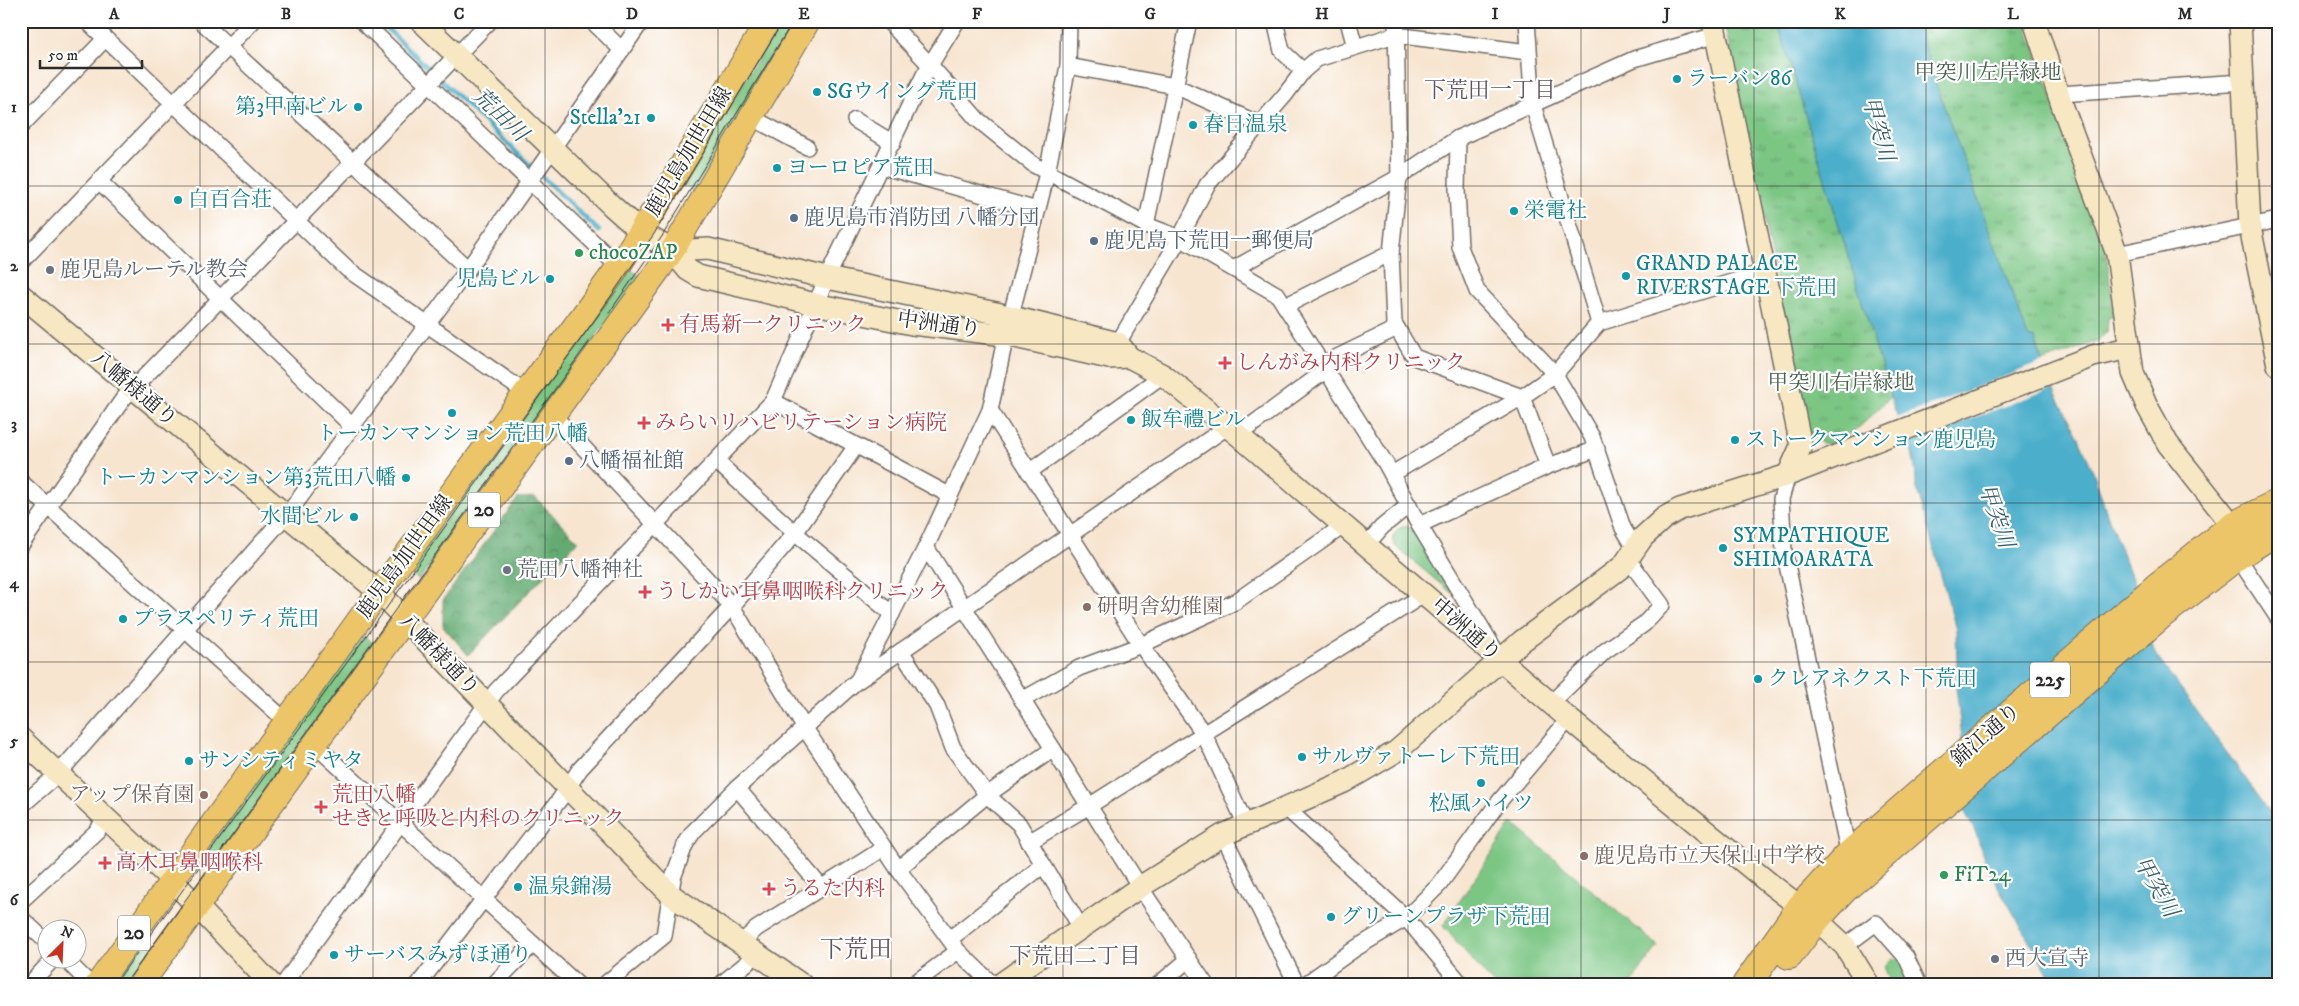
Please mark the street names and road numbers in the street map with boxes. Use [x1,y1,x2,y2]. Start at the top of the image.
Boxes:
street label: 鹿児島加世田線 [640,82,738,222]
street label: 中洲通り [896,306,982,344]
street label: 八幡様通り [85,345,183,433]
street label: 鹿児島加世田線 [351,490,459,624]
road number: 20 [468,492,500,528]
street label: 中洲通り [1426,593,1506,667]
street label: 八幡様通り [393,608,485,702]
road number: 225 [2030,662,2070,698]
street label: 錦江通り [1946,698,2026,772]
road number: 20 [118,916,150,950]

